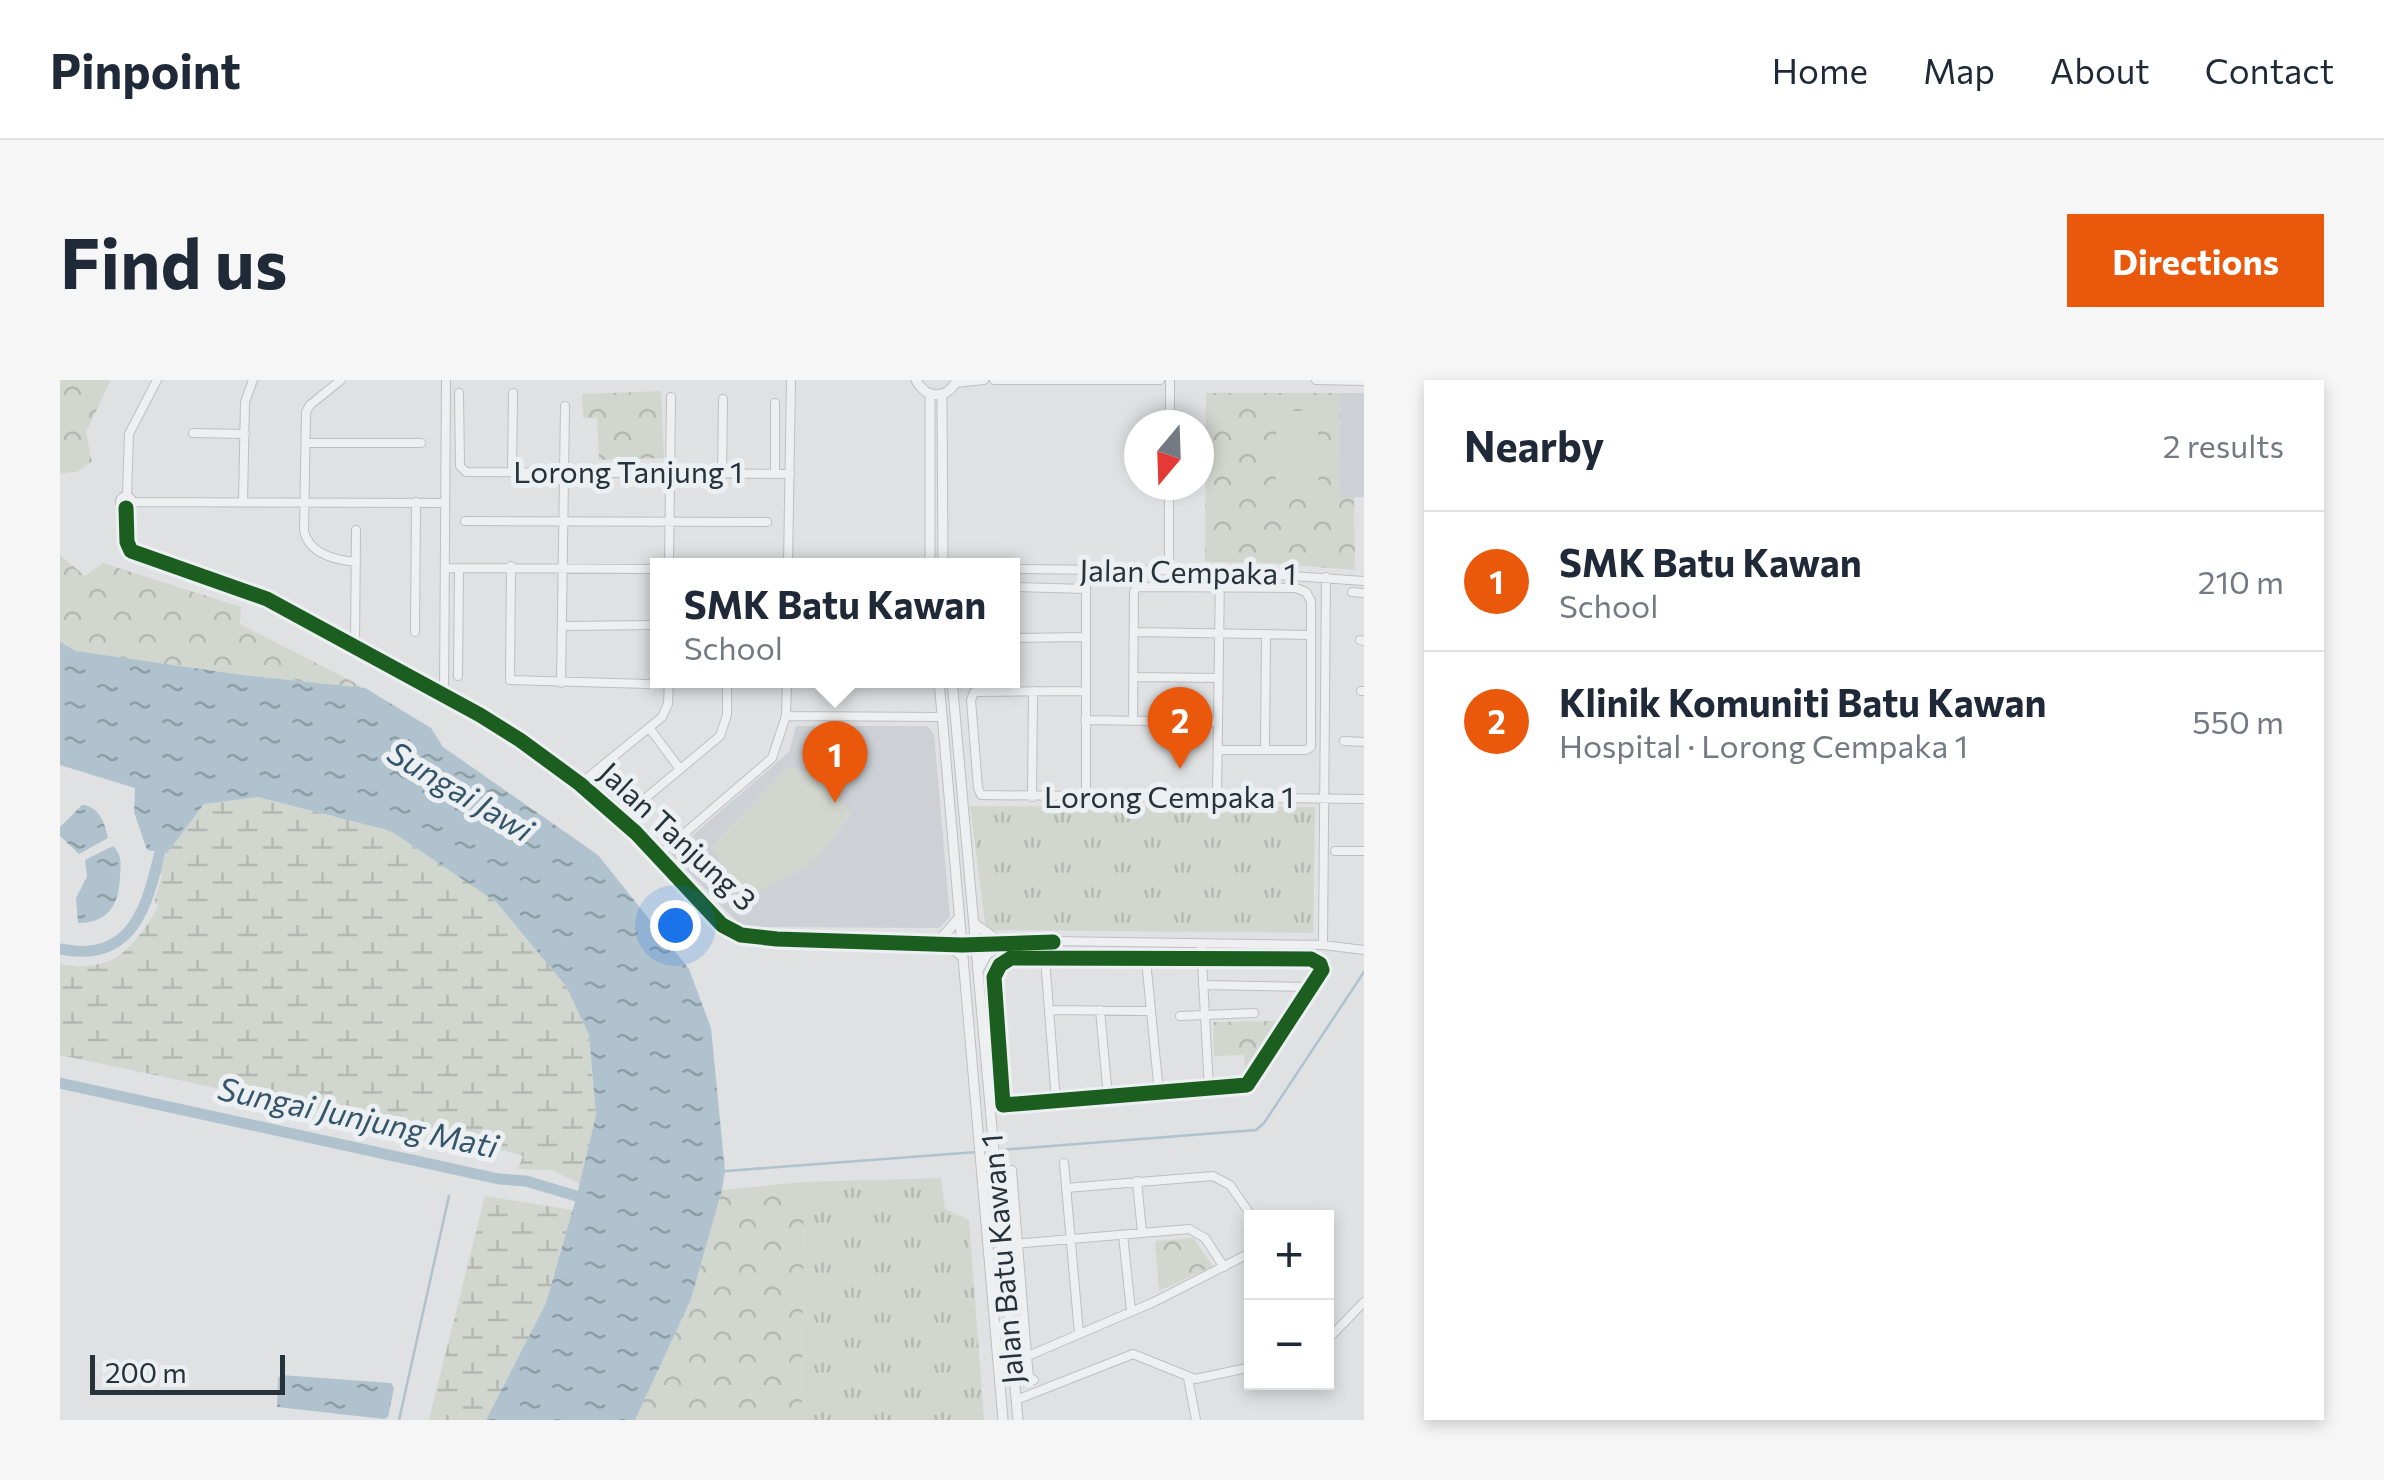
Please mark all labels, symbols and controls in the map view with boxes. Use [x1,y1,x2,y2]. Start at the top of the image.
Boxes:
text: Pinpoint [50,40,241,99]
text: Home [1772,48,1868,91]
text: Map [1923,48,1995,91]
text: About [2050,48,2150,91]
text: Contact [2205,48,2334,91]
button: Directions [2067,214,2324,307]
text: Find us [60,218,287,303]
north arrow [1124,410,1214,500]
text: Nearby [1464,419,1604,471]
text: 2 results [2163,425,2284,465]
street label: Lorong Tanjung 1 [513,452,743,489]
text: SMK Batu Kawan [1559,538,1862,585]
street label: Jalan Cempaka 1 [1079,550,1297,591]
popup [650,558,1020,688]
text: 1 [1489,561,1504,601]
text: 210 m [2198,561,2284,601]
text: SMK Batu Kawan [684,580,986,627]
text: School [1559,585,1658,625]
text: School [684,627,783,667]
text: Klinik Komuniti Batu Kawan [1559,678,2046,725]
pin: 2 [1148,686,1212,769]
text: 2 [1487,701,1506,741]
text: 550 m [2192,701,2284,741]
pin: 1 [802,720,868,803]
text: Hospital · Lorong Cempaka 1 [1559,725,1968,765]
water label: Sungai Jawi [381,731,542,850]
street label: Jalan Tanjung 3 [593,753,765,917]
street label: Lorong Cempaka 1 [1044,777,1294,814]
your location [650,900,701,951]
water label: Sungai Junjung Mati [215,1067,504,1166]
street label: Jalan Batu Kawan 1 [971,1132,1030,1386]
map controls [1244,1210,1334,1390]
button: + [1244,1210,1334,1300]
button: − [1244,1300,1334,1390]
scale bar [90,1350,285,1394]
text: 200 m [105,1355,187,1389]

